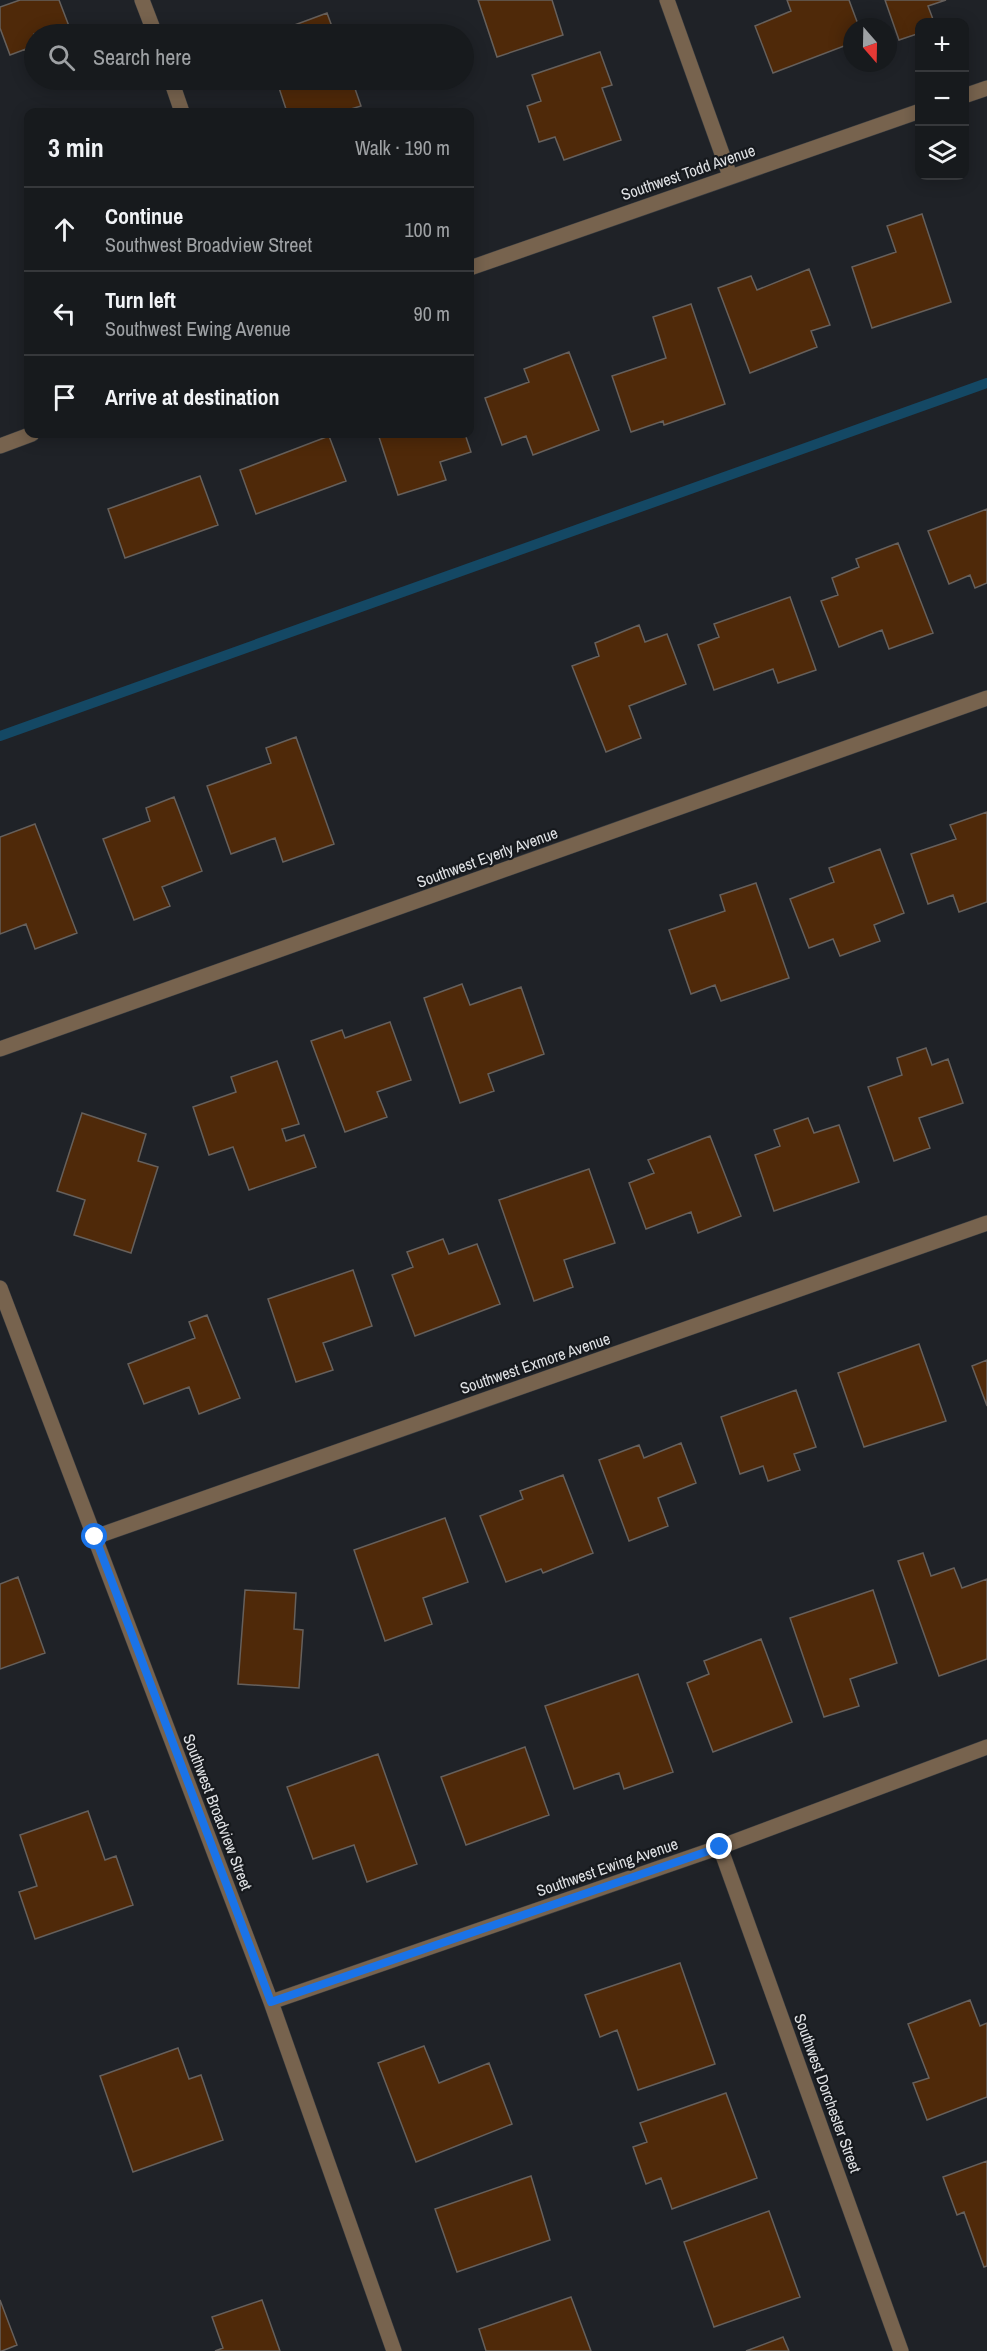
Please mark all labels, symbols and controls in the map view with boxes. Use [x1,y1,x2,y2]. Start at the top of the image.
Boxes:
north arrow [843,18,897,72]
map controls [915,18,969,180]
button: + [915,18,969,72]
search box [24,24,474,90]
icon: search [45,41,78,74]
text: Search here [93,42,191,72]
button: − [915,72,969,126]
button: layers [915,126,969,180]
text: 3 min [48,130,104,165]
text: Walk · 190 m [355,134,450,161]
street label: Southwest Todd Avenue [618,139,758,205]
text: Continue [105,201,183,231]
icon: ahead [48,213,81,246]
text: 100 m [404,216,450,243]
text: Southwest Broadview Street [105,231,312,258]
text: Turn left [105,285,176,315]
icon: left [48,297,81,330]
text: 90 m [414,300,450,327]
text: Southwest Ewing Avenue [105,315,291,342]
icon: arrive [48,381,81,414]
text: Arrive at destination [105,382,279,412]
street label: Southwest Eyerly Avenue [413,821,561,893]
street label: Southwest Exmore Avenue [457,1327,613,1399]
route start [81,1523,107,1549]
street label: Southwest Broadview Street [178,1731,258,1894]
street label: Southwest Ewing Avenue [533,1832,681,1902]
route end [706,1833,732,1859]
street label: Southwest Dorchester Street [789,2010,867,2176]

